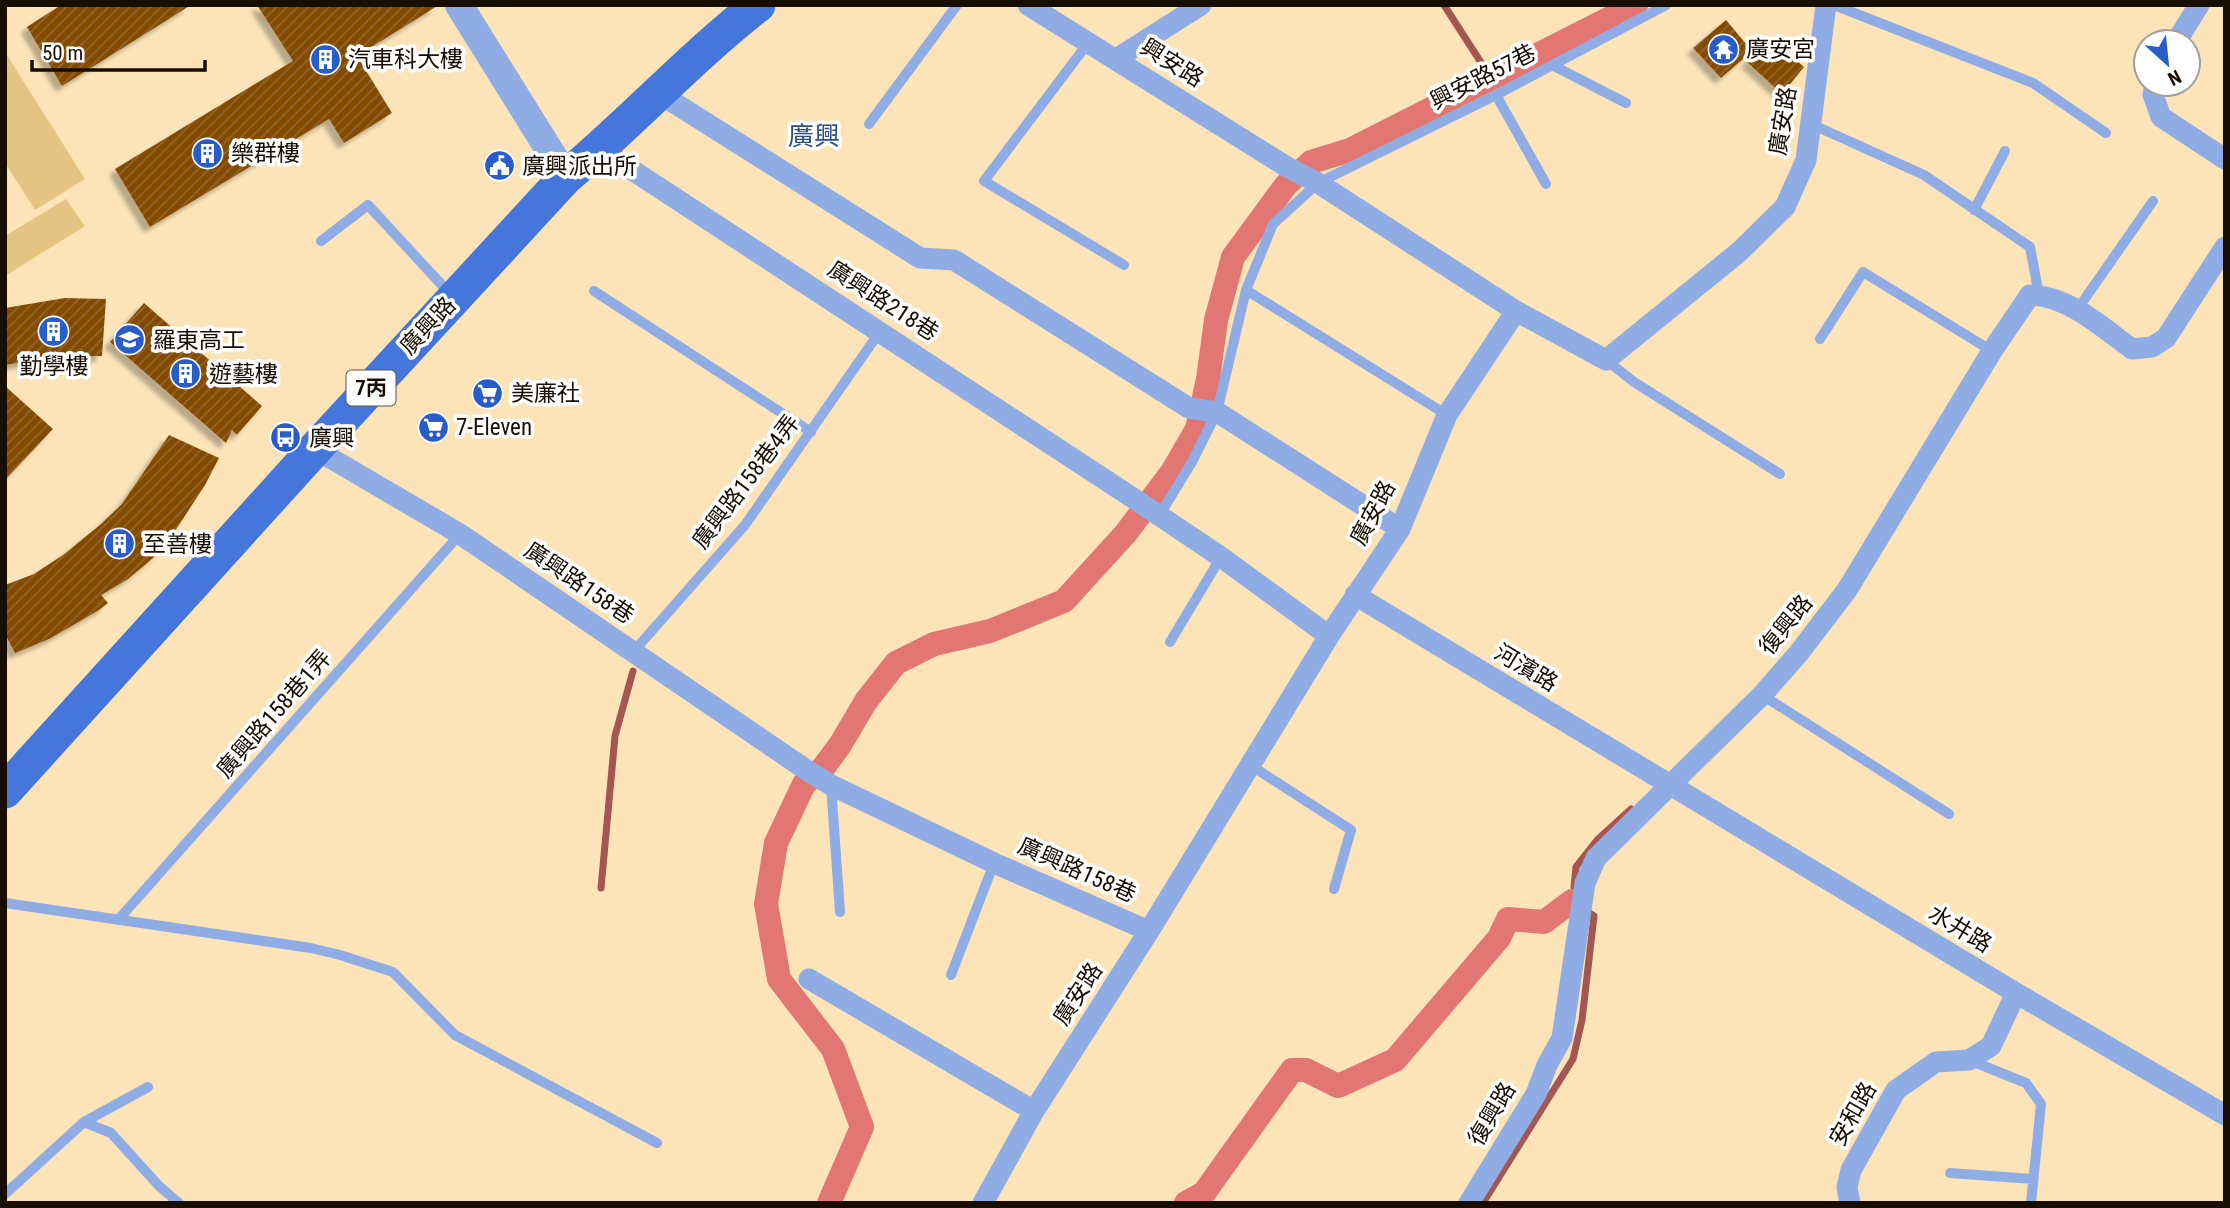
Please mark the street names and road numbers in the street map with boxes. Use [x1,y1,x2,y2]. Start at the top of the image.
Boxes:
street label: 興安路 [1136,33,1208,93]
street label: 興安路57巷 [1426,39,1540,115]
street label: 廣安路 [1764,85,1802,157]
street label: 廣興路218巷 [823,255,943,347]
street label: 廣興路 [395,292,461,360]
road number: 7丙 [346,370,396,406]
street label: 廣興路158巷4弄 [687,410,805,554]
street label: 廣安路 [1345,476,1401,550]
street label: 廣興路158巷 [519,537,639,629]
street label: 復興路 [1754,590,1818,660]
street label: 河濱路 [1489,639,1563,697]
street label: 廣興路158巷1弄 [211,645,337,783]
street label: 廣興路158巷 [1014,832,1140,908]
street label: 水井路 [1923,900,1997,958]
street label: 廣安路 [1048,958,1108,1030]
street label: 復興路 [1463,1077,1521,1151]
street label: 安和路 [1824,1077,1882,1151]

